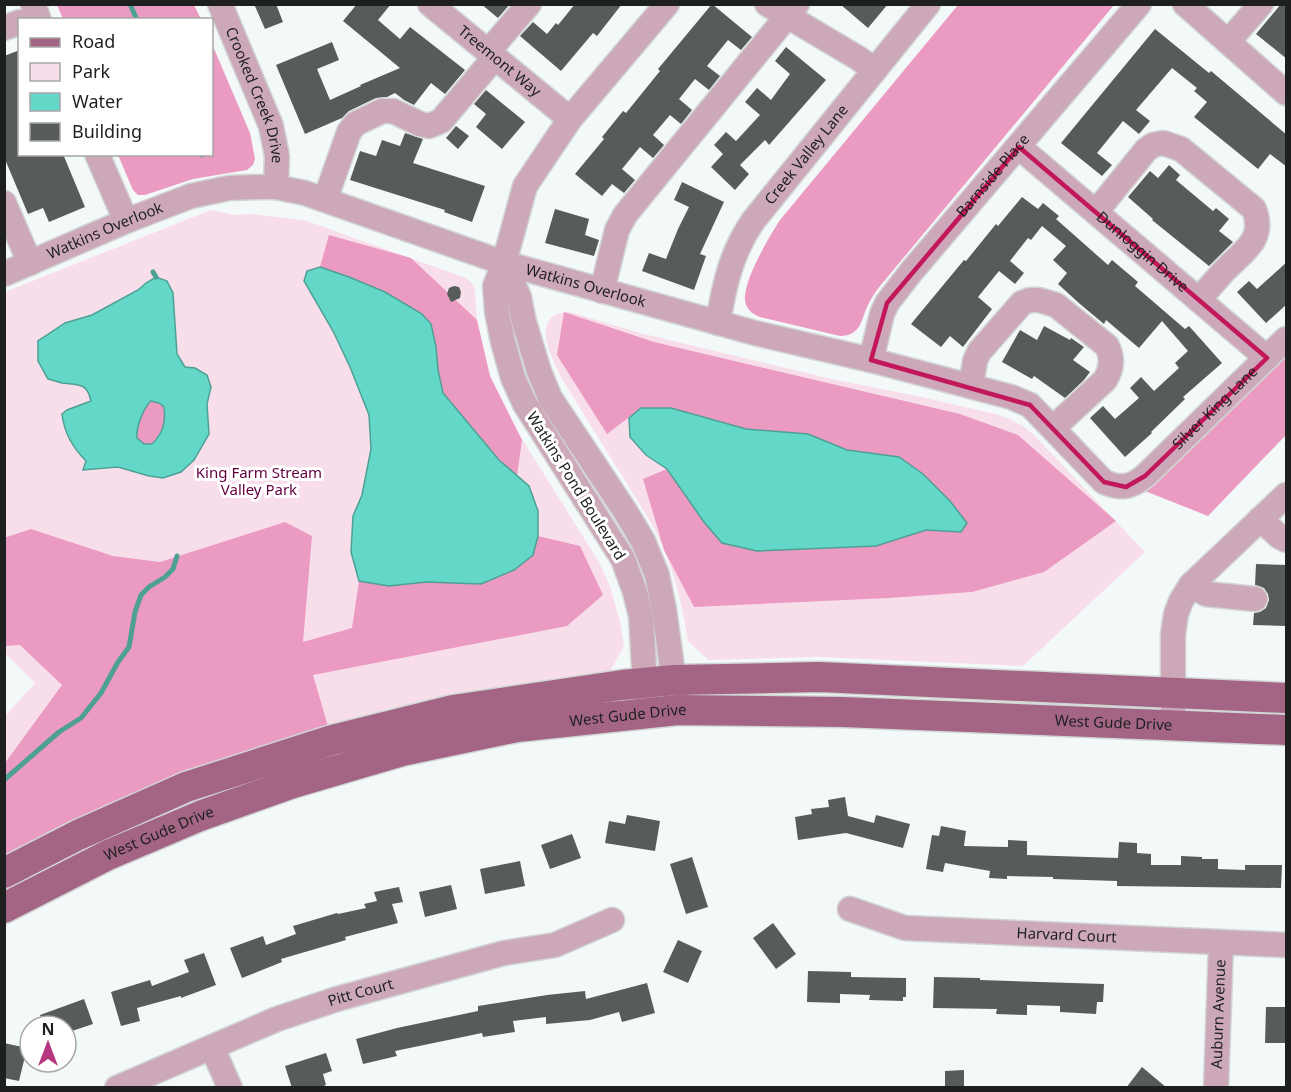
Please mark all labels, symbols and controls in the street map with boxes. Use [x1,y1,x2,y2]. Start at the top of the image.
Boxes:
legend [18,18,213,156]
street label: Treemont Way [454,20,546,101]
street label: Crooked Creek Drive [222,23,288,164]
text: Road [72,29,115,53]
text: Park [72,59,110,83]
text: Water [72,89,123,113]
street label: Creek Valley Lane [759,100,852,208]
text: Building [72,119,142,143]
street label: Barnside Place [951,129,1033,221]
street label: Watkins Overlook [44,197,166,263]
street label: Dunloggin Drive [1093,206,1193,296]
street label: Watkins Overlook [524,259,648,311]
street label: Silver King Lane [1167,361,1261,453]
street label: Watkins Pond Boulevard [523,407,631,564]
park label: King Farm Stream Valley Park [196,462,322,499]
street label: West Gude Drive [568,699,687,730]
street label: West Gude Drive [1054,710,1173,734]
street label: West Gude Drive [100,801,216,865]
street label: Harvard Court [1016,922,1118,946]
street label: Auburn Avenue [1206,959,1229,1069]
street label: Pitt Court [325,973,396,1010]
north arrow [18,1014,78,1074]
text: N [41,1018,55,1040]

